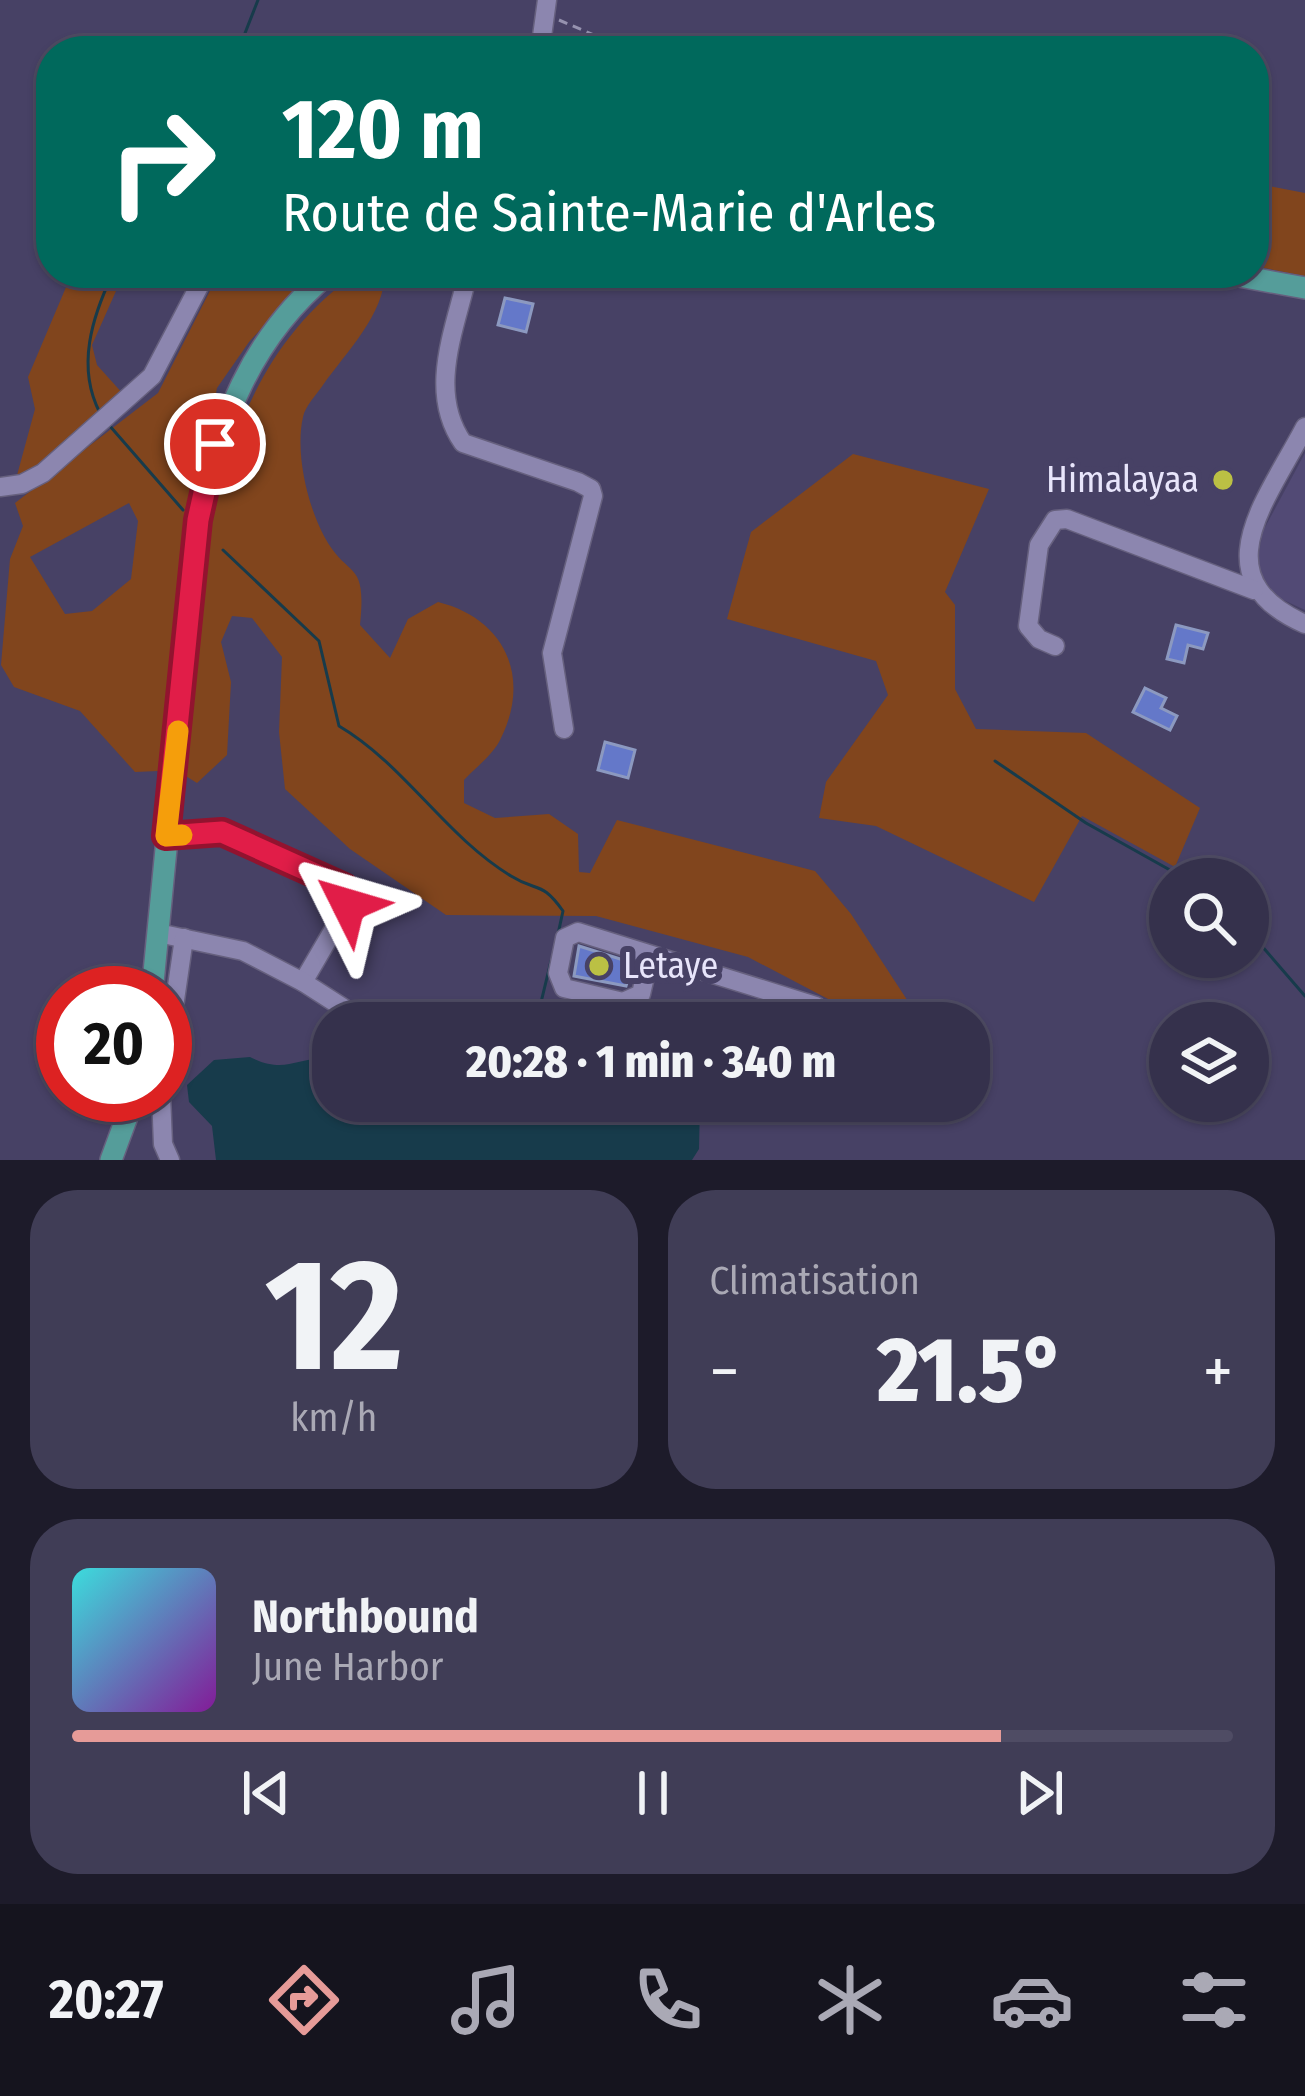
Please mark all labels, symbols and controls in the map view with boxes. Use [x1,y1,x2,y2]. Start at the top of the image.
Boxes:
text: 120 m [282,79,484,180]
icon: right [84,84,240,240]
text: Route de Sainte-Marie d'Arles [282,181,936,245]
pin [164,393,266,495]
icon: arrive [182,411,248,477]
place label: Himalayaa [1046,458,1199,502]
marker: Himalayaa [1210,467,1236,493]
position arrow [285,842,411,968]
map controls [1149,858,1269,1122]
button: search [1149,858,1269,978]
place label: Letaye [623,944,718,988]
marker: Letaye [586,953,612,979]
speed limit sign: 20 [36,966,192,1122]
button: layers [1149,1002,1269,1122]
text: 20:28 · 1 min · 340 m [466,1035,836,1089]
text: 12 [265,1223,403,1410]
text: Climatisation [710,1258,920,1304]
text: 21.5° [877,1317,1065,1425]
text: − [710,1332,739,1411]
text: + [1203,1332,1233,1411]
text: km/h [290,1395,377,1441]
text: Northbound [252,1590,479,1644]
text: June Harbor [252,1644,443,1690]
icon: previous [233,1760,299,1826]
icon: pause [620,1760,686,1826]
icon: next [1007,1760,1073,1826]
icon: directions [262,1958,346,2042]
icon: music [444,1958,528,2042]
icon: phone [626,1958,710,2042]
icon: climate [808,1958,892,2042]
icon: car [990,1958,1074,2042]
icon: filters [1172,1958,1256,2042]
text: 20:27 [49,1968,164,2032]

